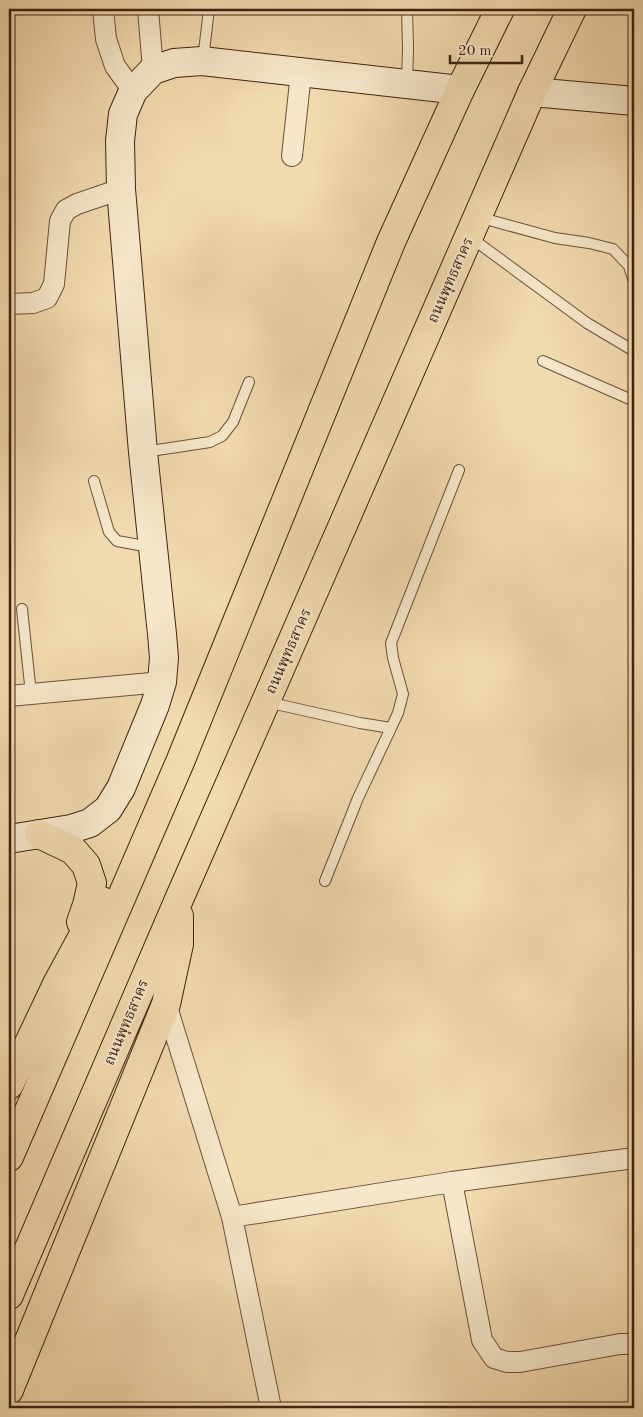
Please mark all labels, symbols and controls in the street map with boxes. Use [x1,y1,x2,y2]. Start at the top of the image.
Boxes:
scale bar [450,32,523,64]
text: 20 m [458,44,492,59]
street label: ถนนพุทธสาคร [426,236,479,326]
street label: ถนนพุทธสาคร [264,607,317,697]
street label: ถนนพุทธสาคร [103,977,154,1068]

